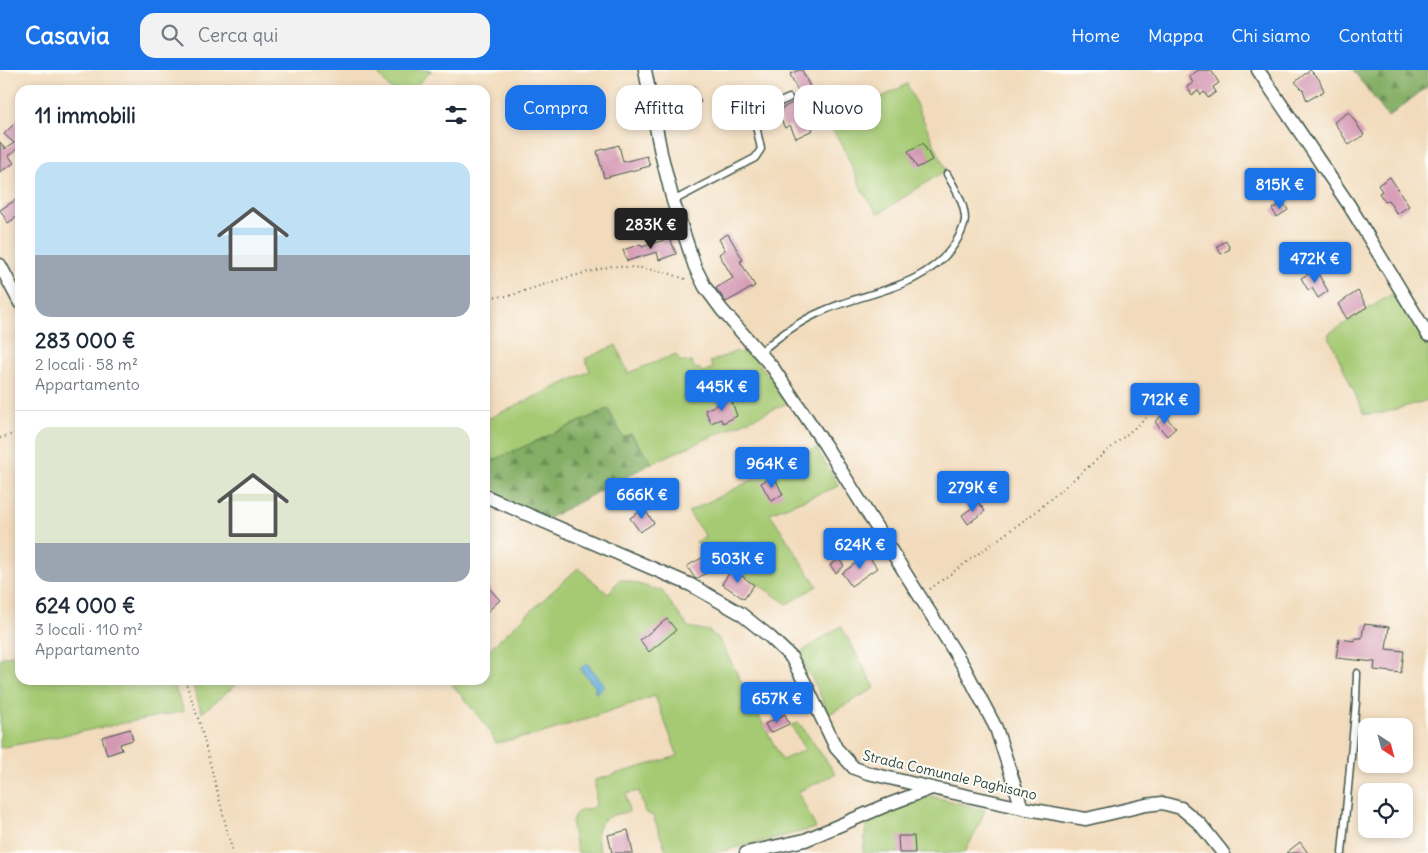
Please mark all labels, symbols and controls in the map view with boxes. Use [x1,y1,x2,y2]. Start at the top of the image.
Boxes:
search box [140,13,490,58]
text: Casavia [25,20,110,50]
icon: search [158,21,186,49]
text: Cerca qui [198,23,278,47]
text: Home [1071,24,1120,47]
text: Mappa [1148,24,1203,47]
text: Chi siamo [1231,24,1310,47]
text: Contatti [1338,24,1403,47]
chip: Compra [505,85,606,130]
chip: Affitta [616,85,702,130]
chip: Filtri [712,85,784,130]
chip: Nuovo [794,85,881,130]
icon: filters [442,101,470,129]
text: 11 immobili [35,102,136,129]
pin: 815K € [1239,168,1321,210]
text: 815K € [1256,174,1304,194]
icon: home [208,194,298,284]
pin: 283K € [610,208,692,250]
text: 283K € [625,214,677,234]
pin: 472K € [1274,242,1356,284]
text: 472K € [1290,248,1340,268]
text: 283 000 € [35,327,136,354]
text: 2 locali · 58 m² [35,354,138,374]
pin: 445K € [681,370,763,412]
text: Appartamento [35,374,140,394]
text: 445K € [696,376,748,396]
pin: 712K € [1124,382,1206,425]
text: 712K € [1142,389,1188,409]
pin: 964K € [731,446,813,489]
text: 964K € [746,453,798,473]
icon: home [208,460,298,550]
pin: 279K € [932,470,1014,513]
text: 279K € [948,477,998,497]
pin: 666K € [601,478,683,520]
text: 666K € [616,484,668,504]
pin: 624K € [819,528,901,570]
text: 624K € [835,534,885,554]
pin: 503K € [697,542,779,584]
text: 503K € [712,548,764,568]
text: 624 000 € [35,592,135,619]
text: 3 locali · 110 m² [35,619,143,639]
text: Appartamento [35,639,140,659]
pin: 657K € [736,682,818,724]
text: 657K € [752,688,802,708]
north arrow [1358,718,1412,772]
map controls [1358,718,1413,838]
street label: Strada Comunale Paghisano [861,746,1039,804]
button: locate [1358,783,1413,838]

